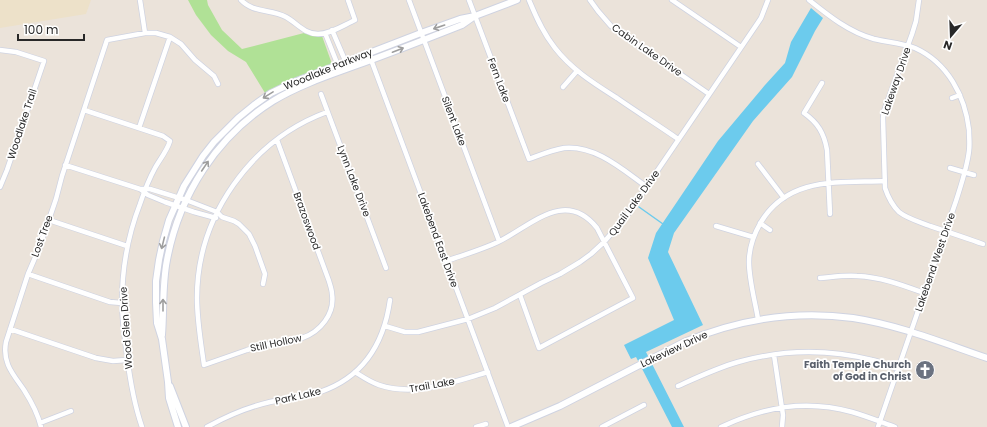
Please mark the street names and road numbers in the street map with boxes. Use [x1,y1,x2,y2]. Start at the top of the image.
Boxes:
street label: Cabin Lake Drive [609,20,685,80]
street label: Woodlake Parkway [281,44,375,94]
street label: Lakeway Drive [877,45,915,117]
street label: Fern Lake [484,56,514,104]
street label: Woodlake Trail [4,87,40,161]
street label: Silent Lake [438,94,470,148]
street label: Lynn Lake Drive [333,143,375,219]
street label: Quail Lake Drive [605,167,663,239]
street label: Brazoswood [290,190,324,252]
street label: Lakebend East Drive [414,191,462,289]
street label: Lakebend West Drive [911,210,959,314]
street label: Lost Tree [27,213,57,259]
street label: Wood Glen Drive [116,286,136,370]
street label: Lakeview Drive [638,327,710,371]
street label: Still Hollow [249,330,304,356]
street label: Trail Lake [408,374,456,396]
street label: Park Lake [274,383,322,409]

